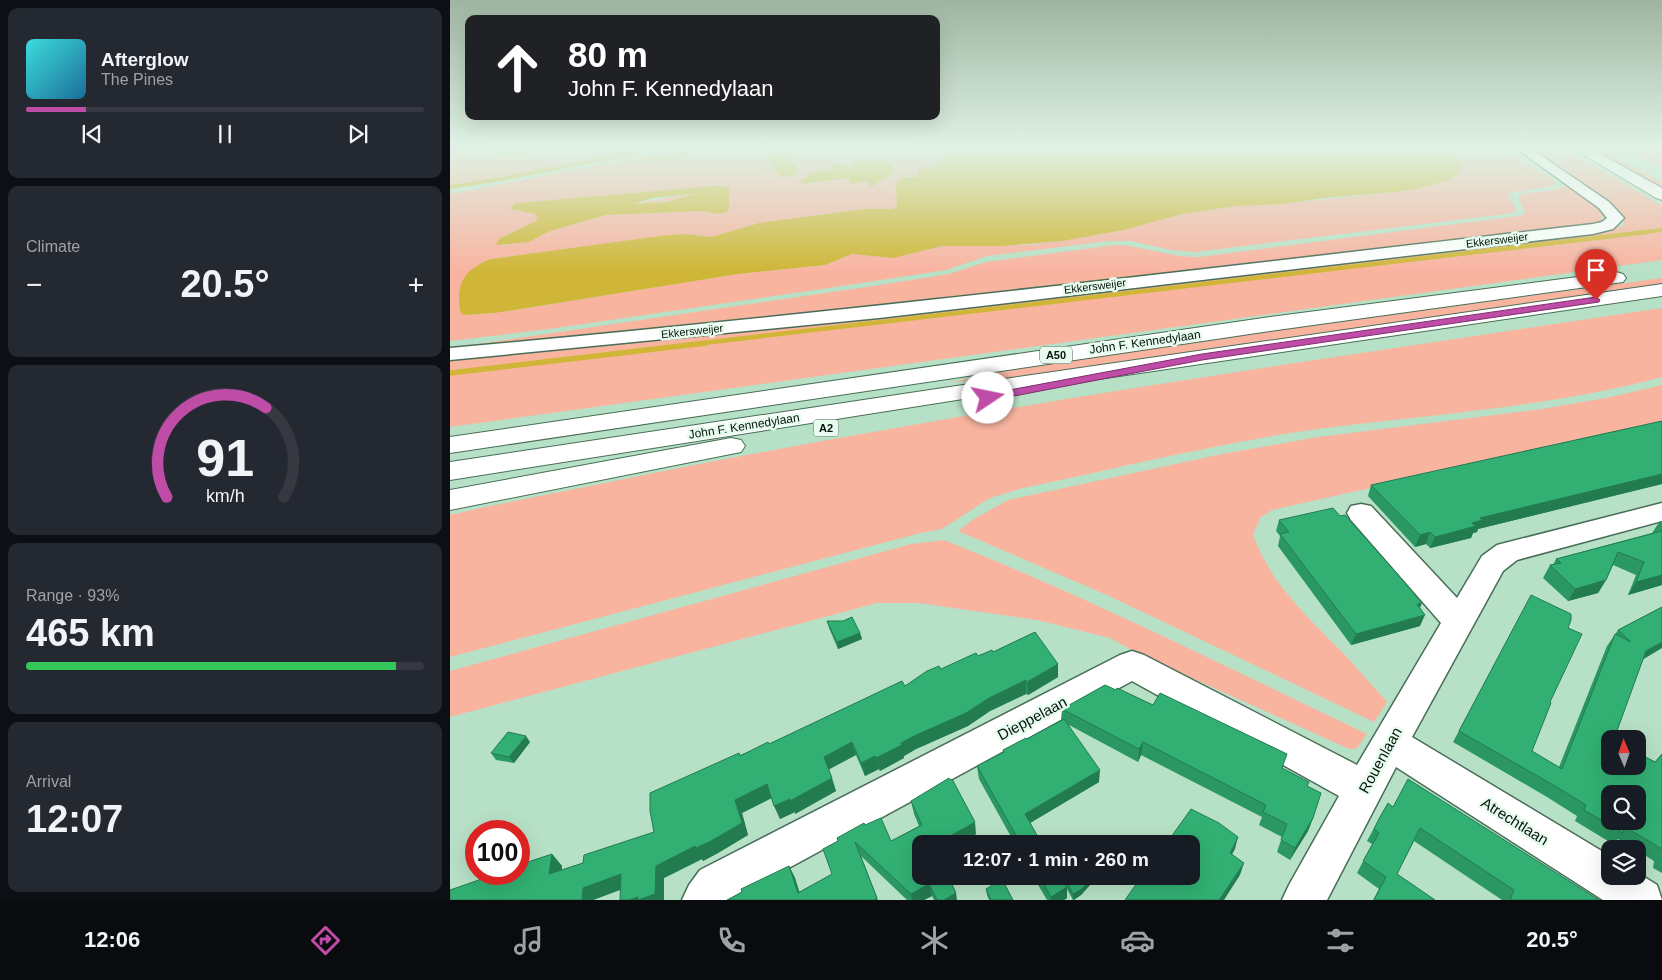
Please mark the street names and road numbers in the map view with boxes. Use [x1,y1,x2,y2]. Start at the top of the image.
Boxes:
street label: Ekkersweijer [1465,230,1529,250]
street label: Ekkersweijer [1063,276,1127,296]
street label: Ekkersweijer [660,322,724,340]
street label: John F. Kennedylaan [1089,327,1201,357]
road number: A50 [1040,346,1072,364]
street label: John F. Kennedylaan [688,410,800,442]
road number: A2 [814,419,838,436]
street label: Dieppelaan [994,693,1070,743]
street label: Rouenlaan [1355,724,1405,796]
street label: Atrechtlaan [1478,794,1552,848]

